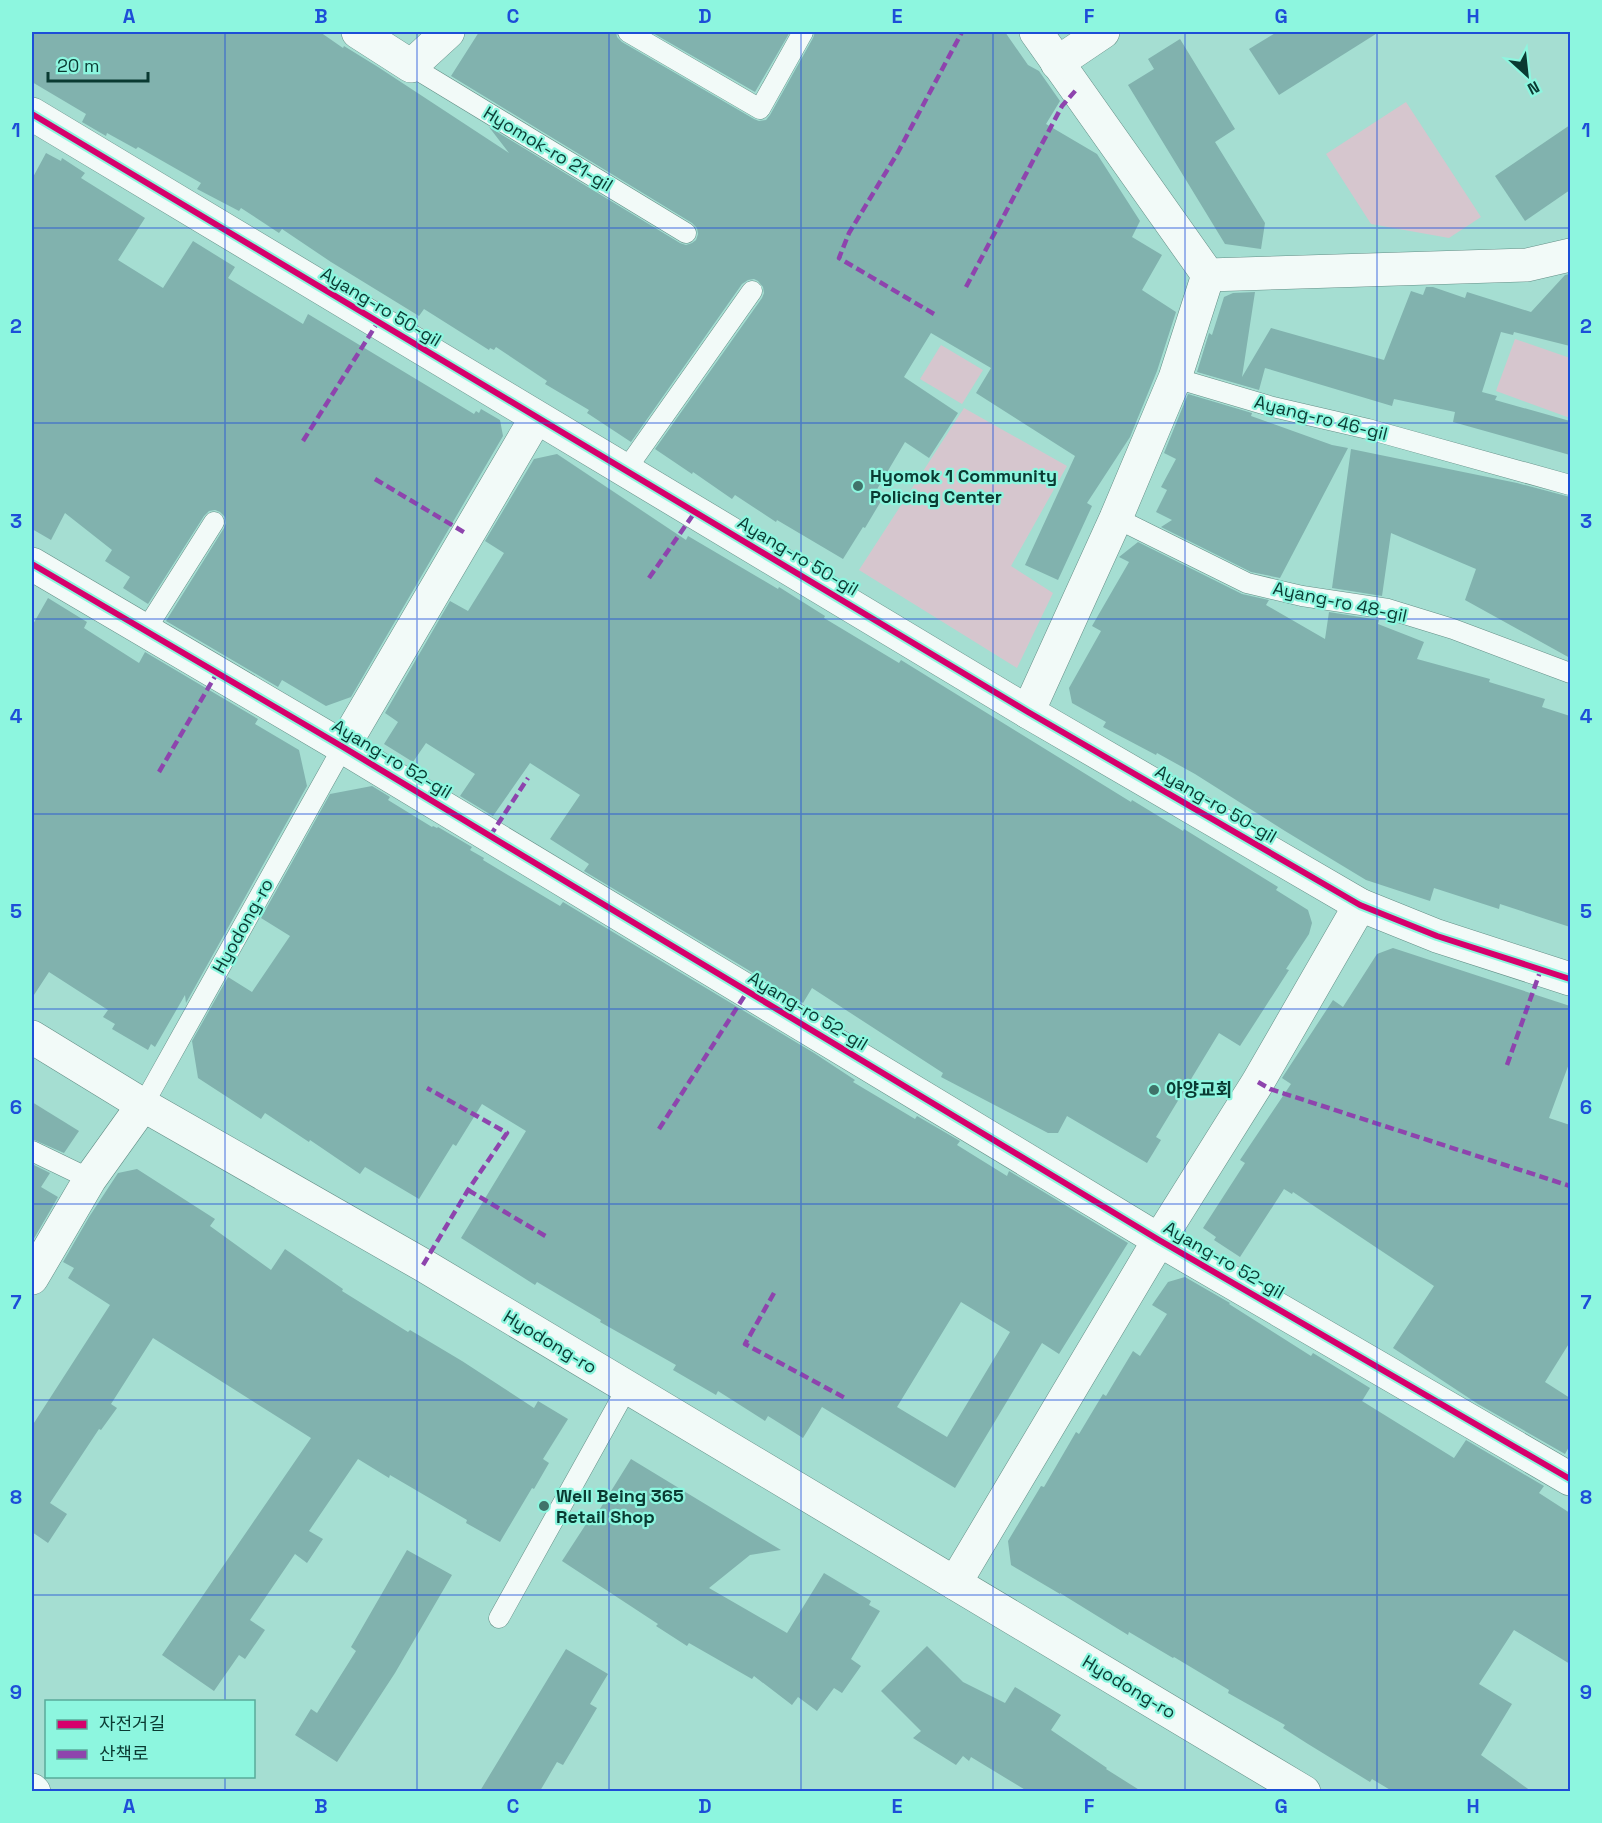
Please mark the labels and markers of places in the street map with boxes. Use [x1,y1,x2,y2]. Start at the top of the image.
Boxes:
place label: Hyomok 1 Community Policing Center [870,464,1057,508]
marker: Hyomok 1 Community Policing Center [851,479,865,493]
place label: 아양교회 [1166,1078,1232,1101]
marker: 아양교회 [1147,1083,1161,1097]
place label: Well Being 365 Retail Shop [556,1484,684,1528]
marker: Well Being 365 Retail Shop [537,1499,551,1513]

